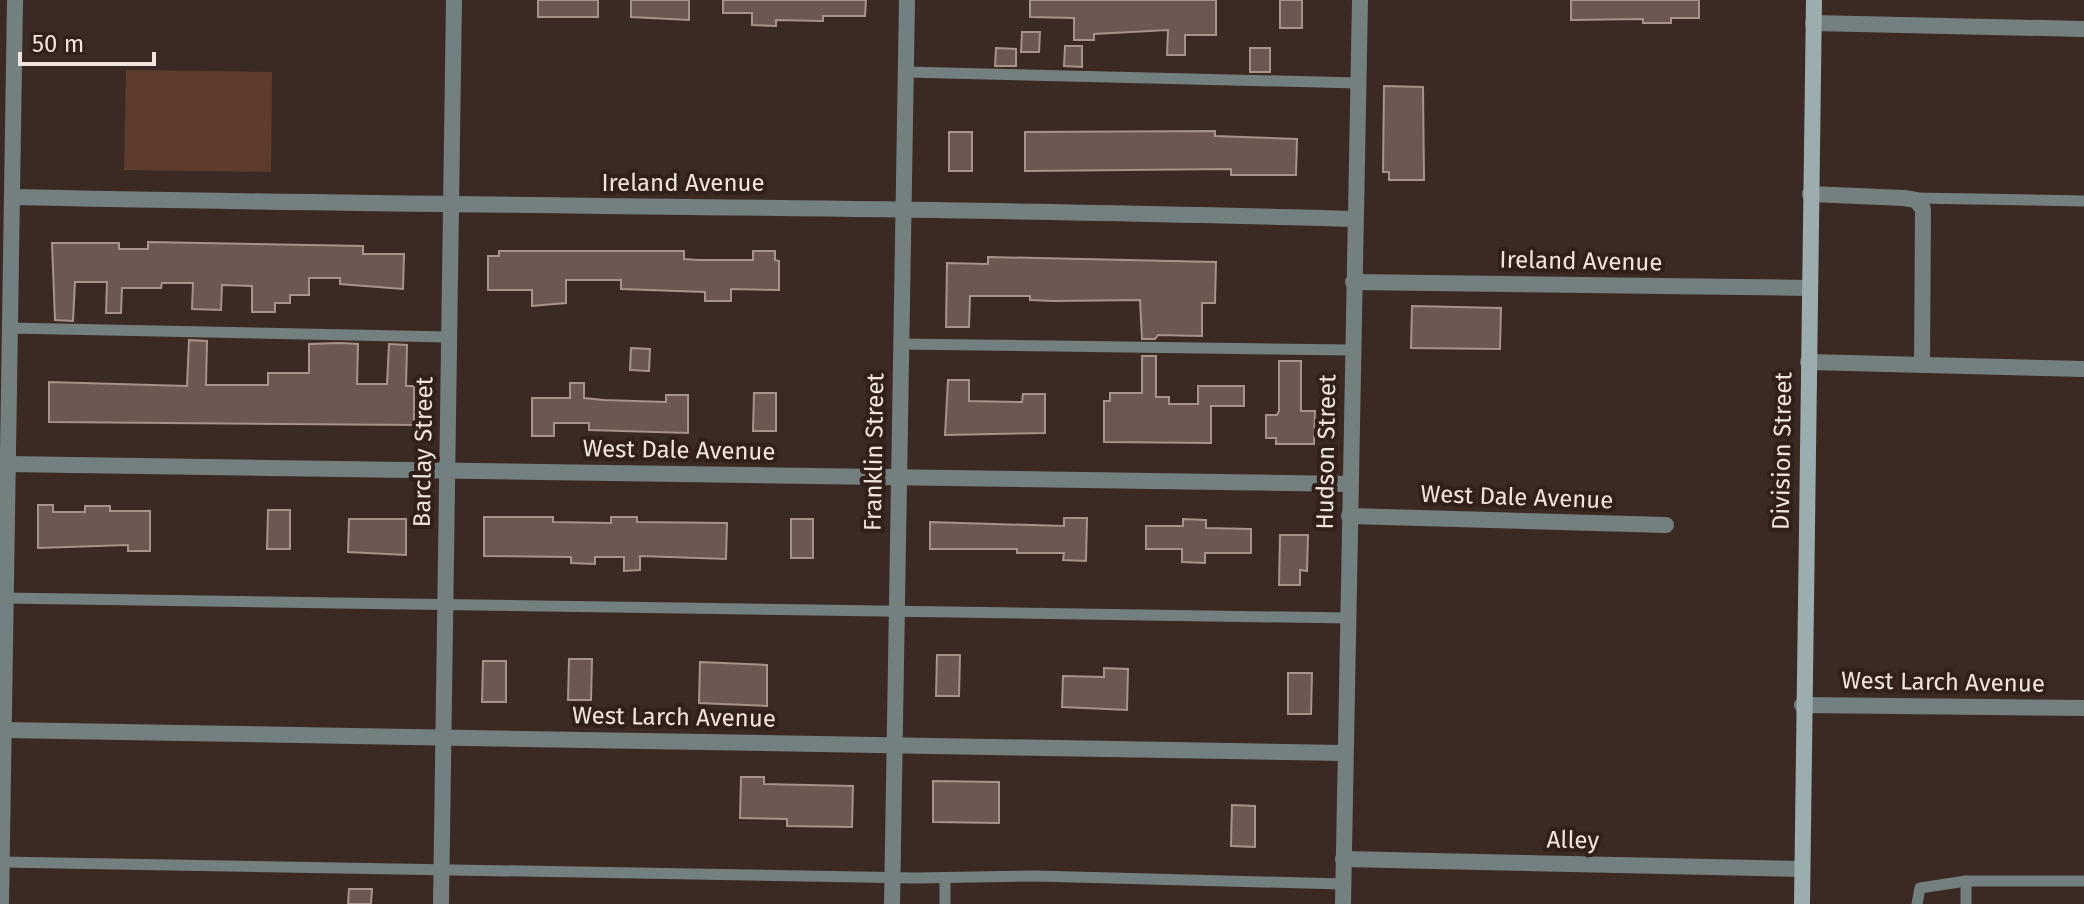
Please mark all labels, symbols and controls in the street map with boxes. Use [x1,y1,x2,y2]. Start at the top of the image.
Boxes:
scale bar [20,16,154,66]
text: 50 m [32,30,84,58]
street label: Ireland Avenue [601,169,765,197]
street label: Ireland Avenue [1499,246,1663,276]
street label: Division Street [1767,371,1797,530]
street label: Franklin Street [859,372,889,531]
street label: Hudson Street [1311,374,1341,530]
street label: Barclay Street [408,376,438,528]
street label: West Dale Avenue [582,434,776,466]
street label: West Dale Avenue [1420,480,1614,514]
street label: West Larch Avenue [1841,666,2045,698]
street label: West Larch Avenue [572,701,776,733]
street label: Alley [1547,826,1600,854]

